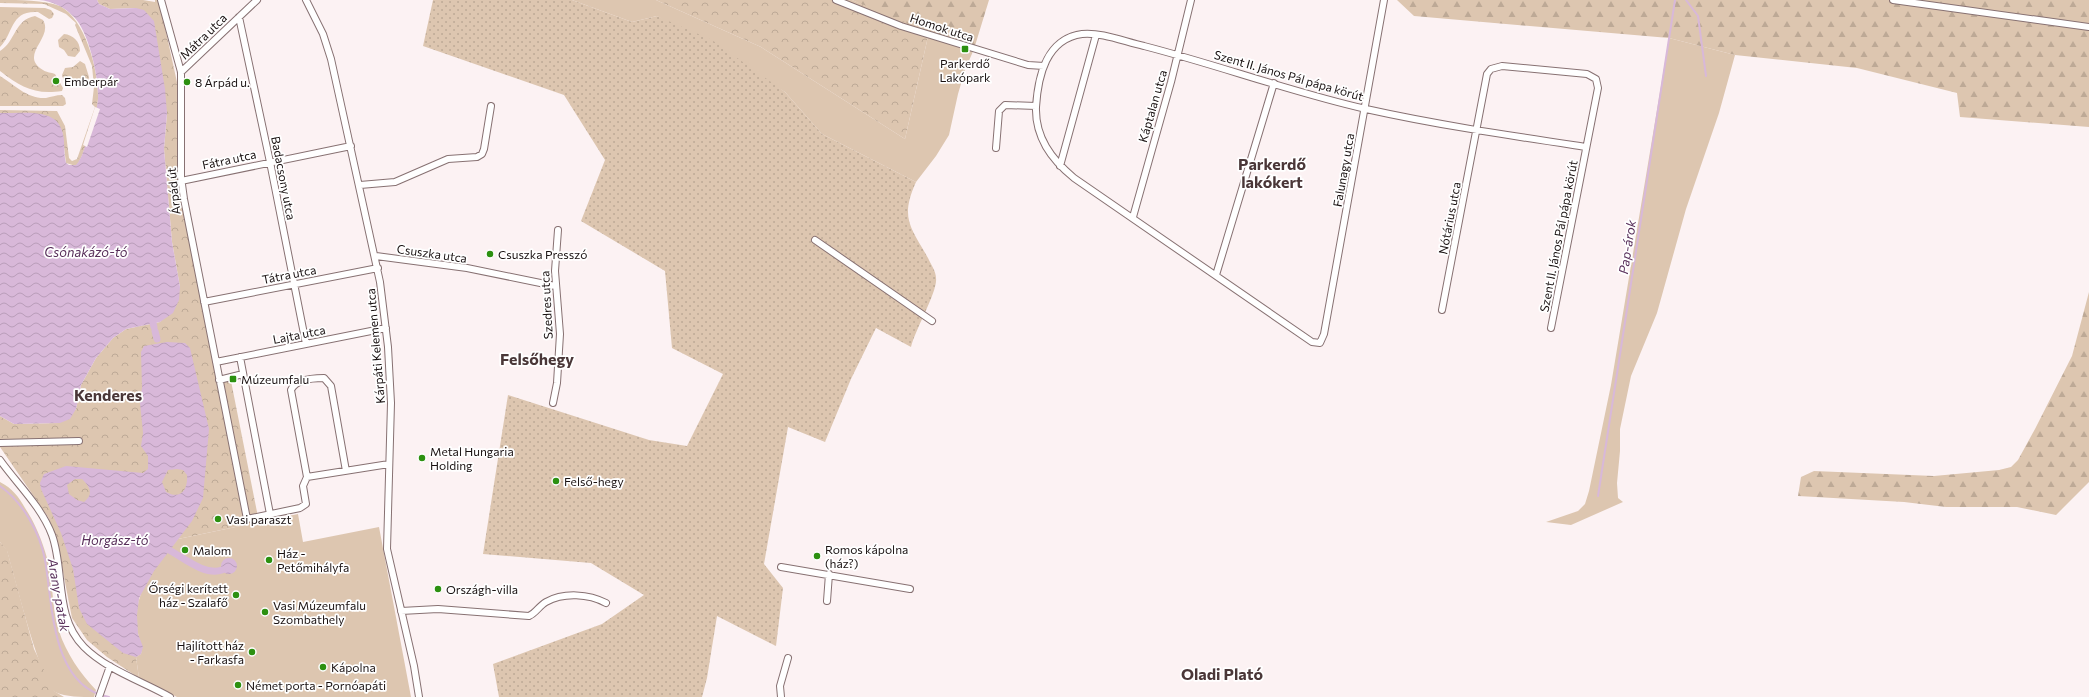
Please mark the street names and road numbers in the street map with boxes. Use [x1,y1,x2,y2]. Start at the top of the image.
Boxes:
street label: Mátra utca [177,10,229,62]
street label: Homok utca [908,10,976,44]
street label: Szent II. János Pál pápa körút [1213,47,1365,104]
street label: Káptalan utca [1135,68,1169,144]
street label: Falunagy utca [1330,132,1356,208]
street label: Badacsony utca [269,135,299,221]
street label: Fátra utca [201,146,257,172]
street label: Szent II. János Pál pápa körút [1536,159,1581,313]
street label: Árpád út [164,167,182,215]
street label: Nótárius utca [1435,181,1463,255]
street label: Csuszka utca [396,241,468,265]
street label: Tátra utca [261,262,317,286]
street label: Szedres utca [537,270,555,340]
street label: Kárpáti Kelemen utca [363,288,387,404]
street label: Lajta utca [271,322,327,346]

